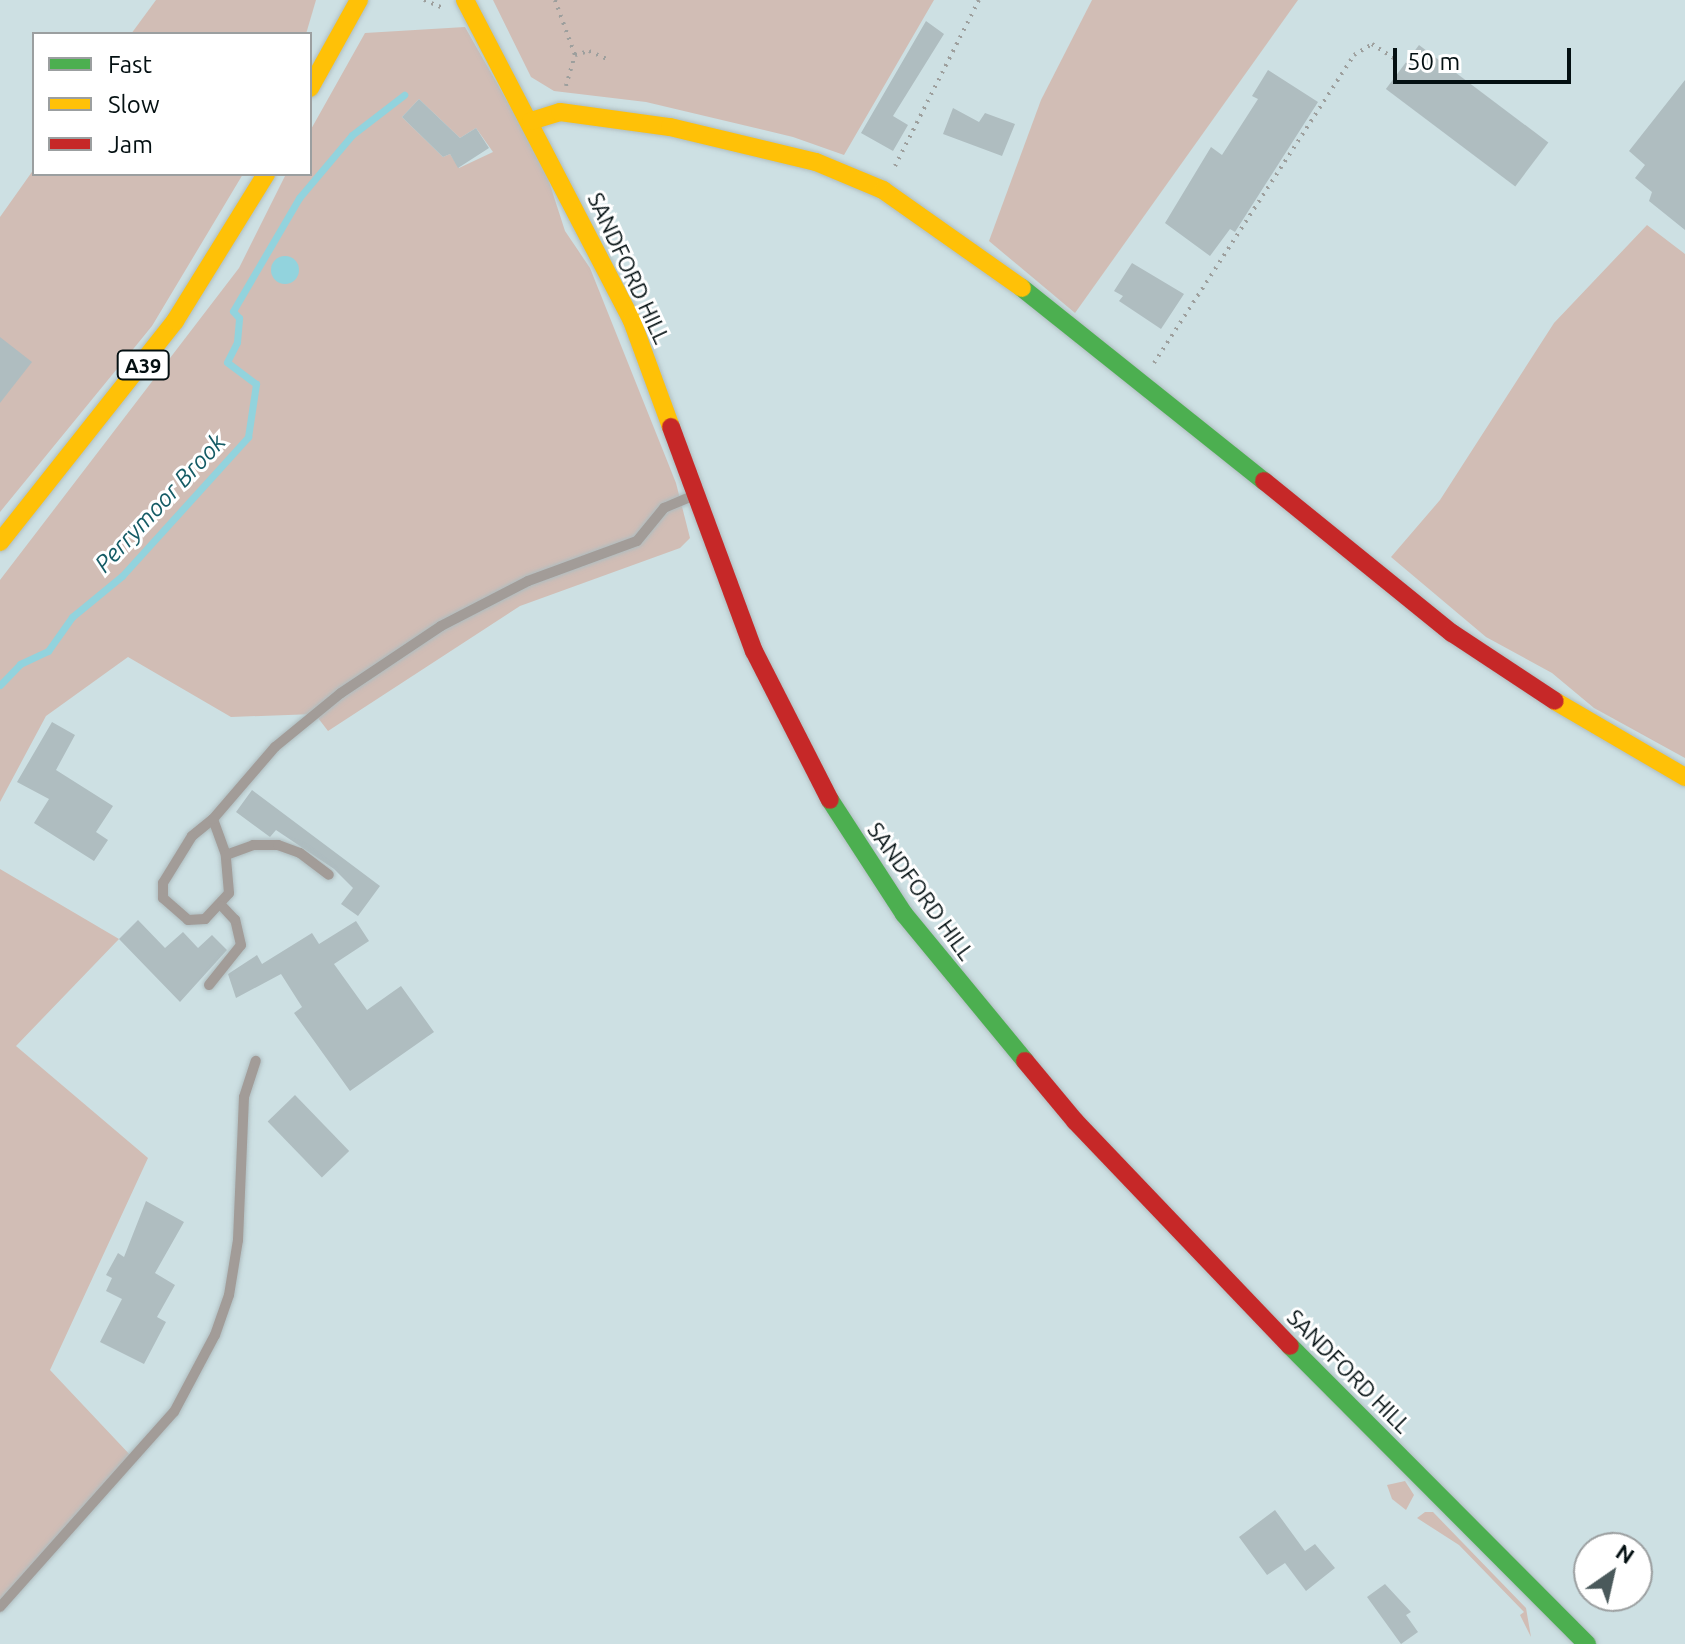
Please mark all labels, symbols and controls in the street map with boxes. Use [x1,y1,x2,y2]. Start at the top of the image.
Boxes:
legend [32,32,312,176]
scale bar [1397,32,1575,82]
text: 50 m [1407,48,1460,75]
text: Fast [108,51,152,78]
text: Slow [108,91,160,118]
text: Jam [108,131,153,158]
street label: SANDFORD HILL [583,188,675,348]
road number: A39 [115,349,171,381]
water label: Perrymoor Brook [89,428,231,578]
street label: SANDFORD HILL [862,817,980,965]
street label: SANDFORD HILL [1282,1304,1416,1438]
north arrow [1573,1532,1653,1612]
text: N [1612,1538,1639,1568]

